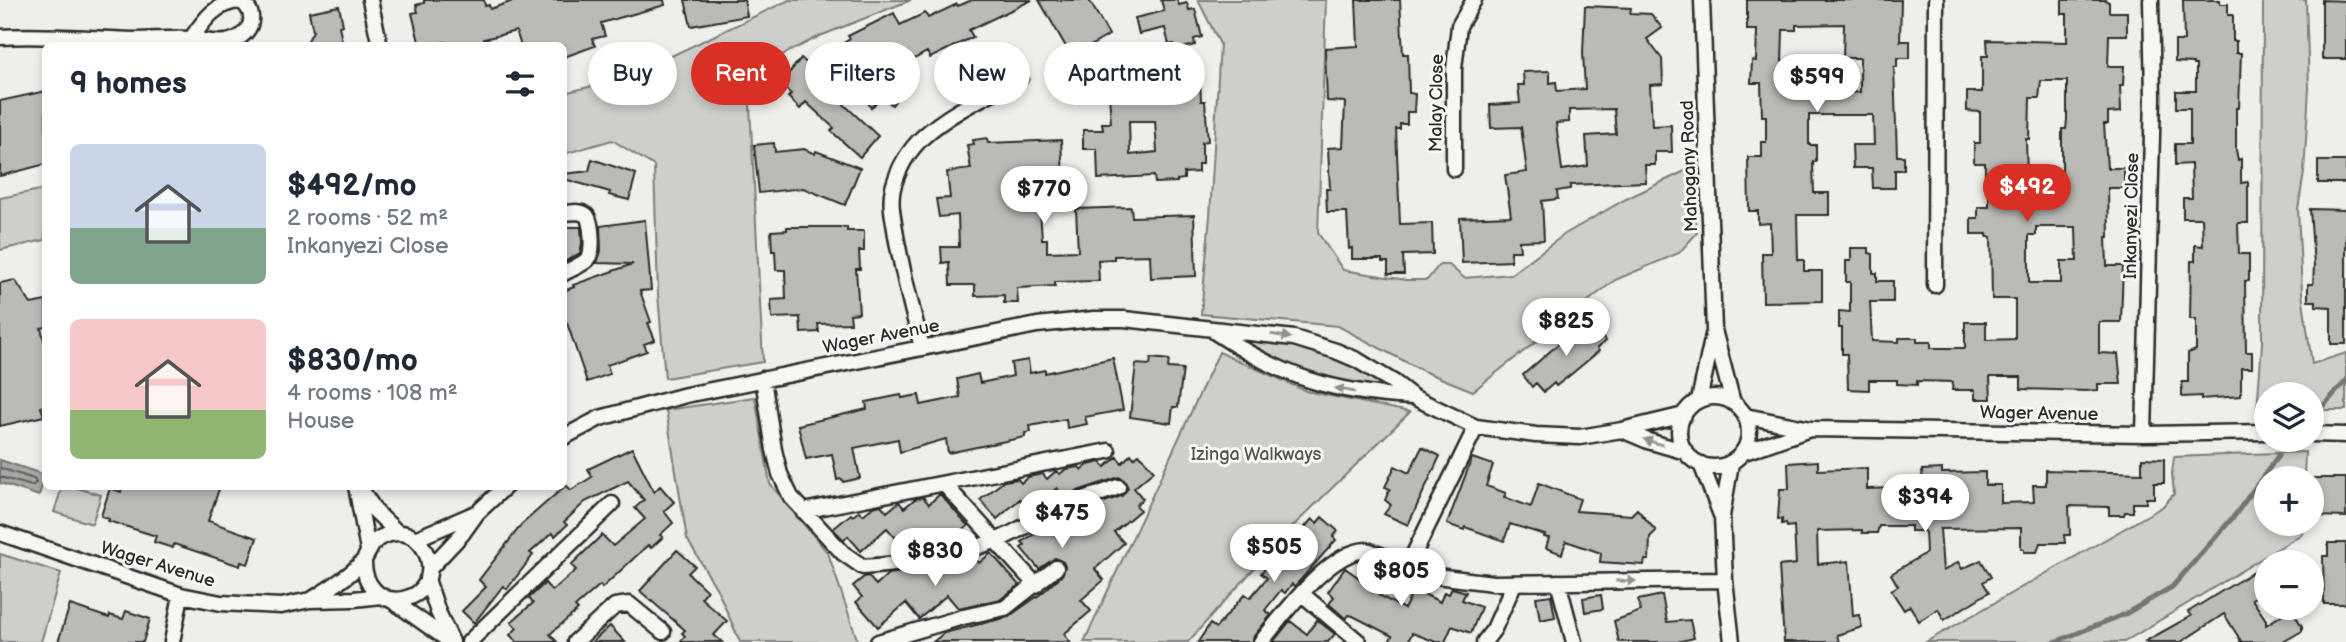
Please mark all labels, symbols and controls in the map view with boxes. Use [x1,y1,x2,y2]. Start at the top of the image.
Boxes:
chip: Buy [588,42,677,105]
chip: Rent [691,42,791,105]
chip: Filters [805,42,920,105]
chip: New [934,42,1030,105]
chip: Apartment [1044,42,1205,105]
street label: Malay Close [1425,53,1448,152]
pin: $599 [1776,54,1858,114]
text: $599 [1789,63,1845,91]
icon: filters [501,65,539,103]
text: 9 homes [70,66,187,102]
street label: Mahogany Road [1677,100,1702,232]
street label: Inkanyezi Close [2120,152,2143,279]
pin: $492 [1986,164,2068,224]
pin: $770 [1003,166,1085,226]
text: $492/mo [287,168,417,204]
icon: home [126,172,210,256]
text: $492 [1999,173,2055,201]
text: $770 [1017,175,1071,203]
text: 2 rooms · 52 m² [287,204,448,232]
text: Inkanyezi Close [287,232,449,260]
pin: $825 [1525,298,1607,358]
text: $825 [1538,307,1594,335]
street label: Wager Avenue [821,315,942,358]
one-way arrow [1270,331,1292,342]
text: $830/mo [287,343,418,379]
icon: home [126,347,210,431]
text: 4 rooms · 108 m² [287,379,458,407]
map controls [2254,382,2324,620]
button: layers [2254,382,2324,452]
one-way arrow [1334,384,1356,395]
street label: Wager Avenue [1980,402,2099,425]
text: House [287,407,354,435]
one-way arrow [1643,436,1664,447]
park label: Izinga Walkways [1191,444,1321,465]
button: + [2254,466,2324,536]
pin: $394 [1884,475,1966,534]
text: $394 [1897,483,1953,511]
pin: $475 [1021,490,1103,550]
text: $475 [1035,499,1089,527]
pin: $505 [1233,524,1315,584]
pin: $830 [894,528,976,588]
text: $505 [1246,533,1302,561]
street label: Wager Avenue [98,537,218,592]
text: $830 [907,537,963,565]
pin: $805 [1360,548,1442,608]
button: − [2254,550,2324,620]
text: $805 [1373,557,1429,585]
one-way arrow [1615,576,1637,587]

